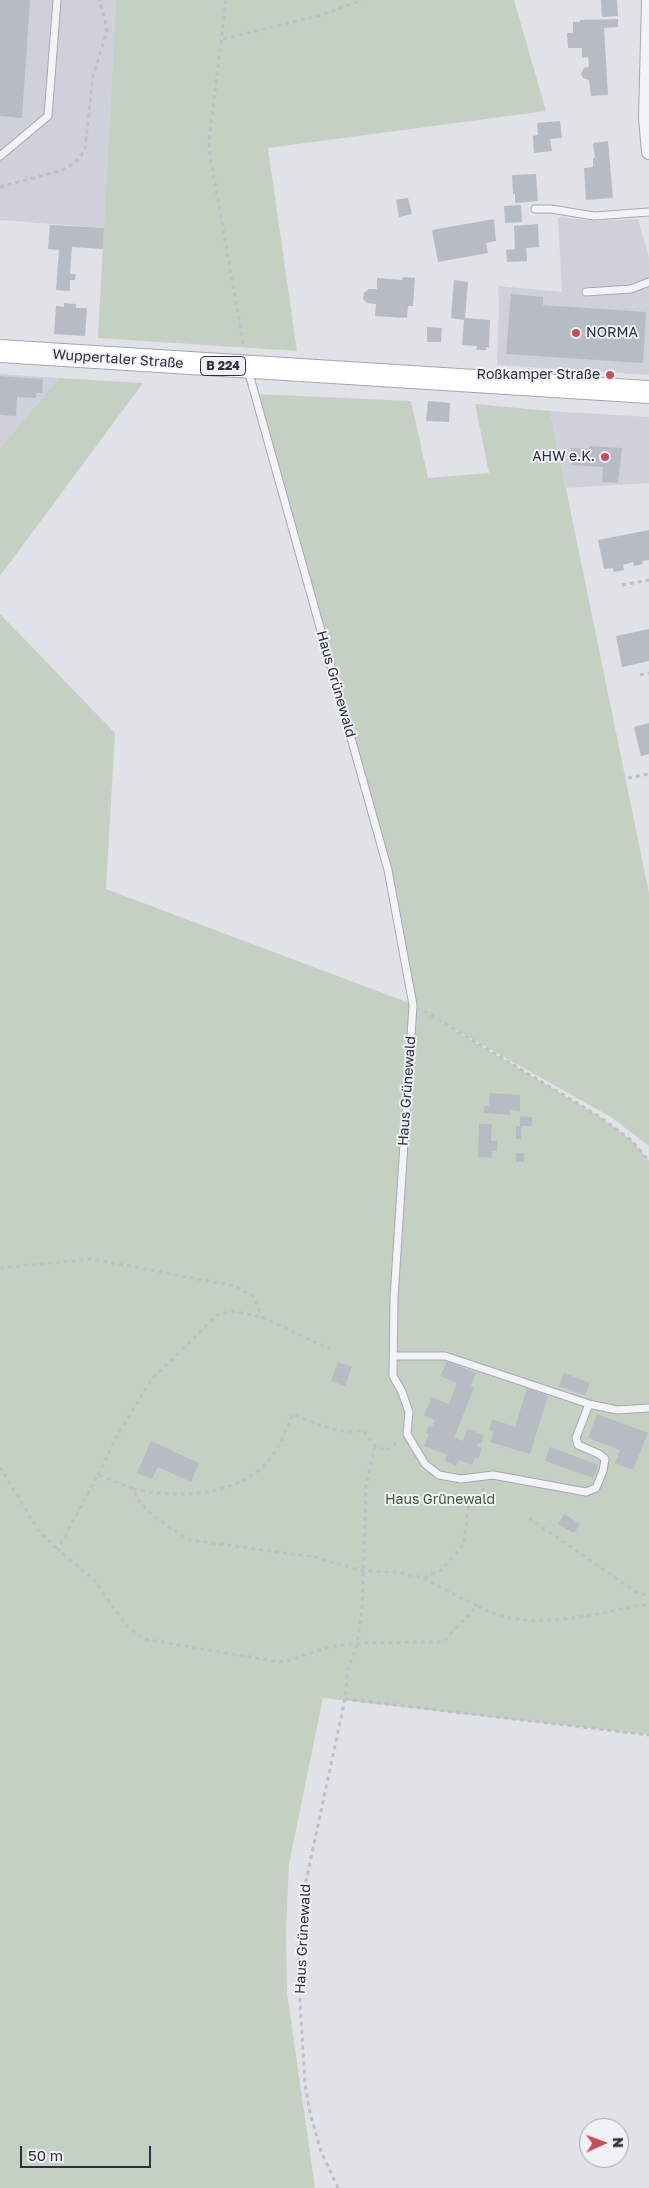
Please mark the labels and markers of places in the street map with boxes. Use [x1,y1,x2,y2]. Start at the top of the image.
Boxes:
place label: NORMA [586,325,638,341]
marker: NORMA [570,327,582,339]
place label: Roßkamper Straße [477,367,600,383]
marker: Roßkamper Straße [604,369,616,381]
place label: AHW e.K. [532,449,595,465]
marker: AHW e.K. [599,451,611,463]

